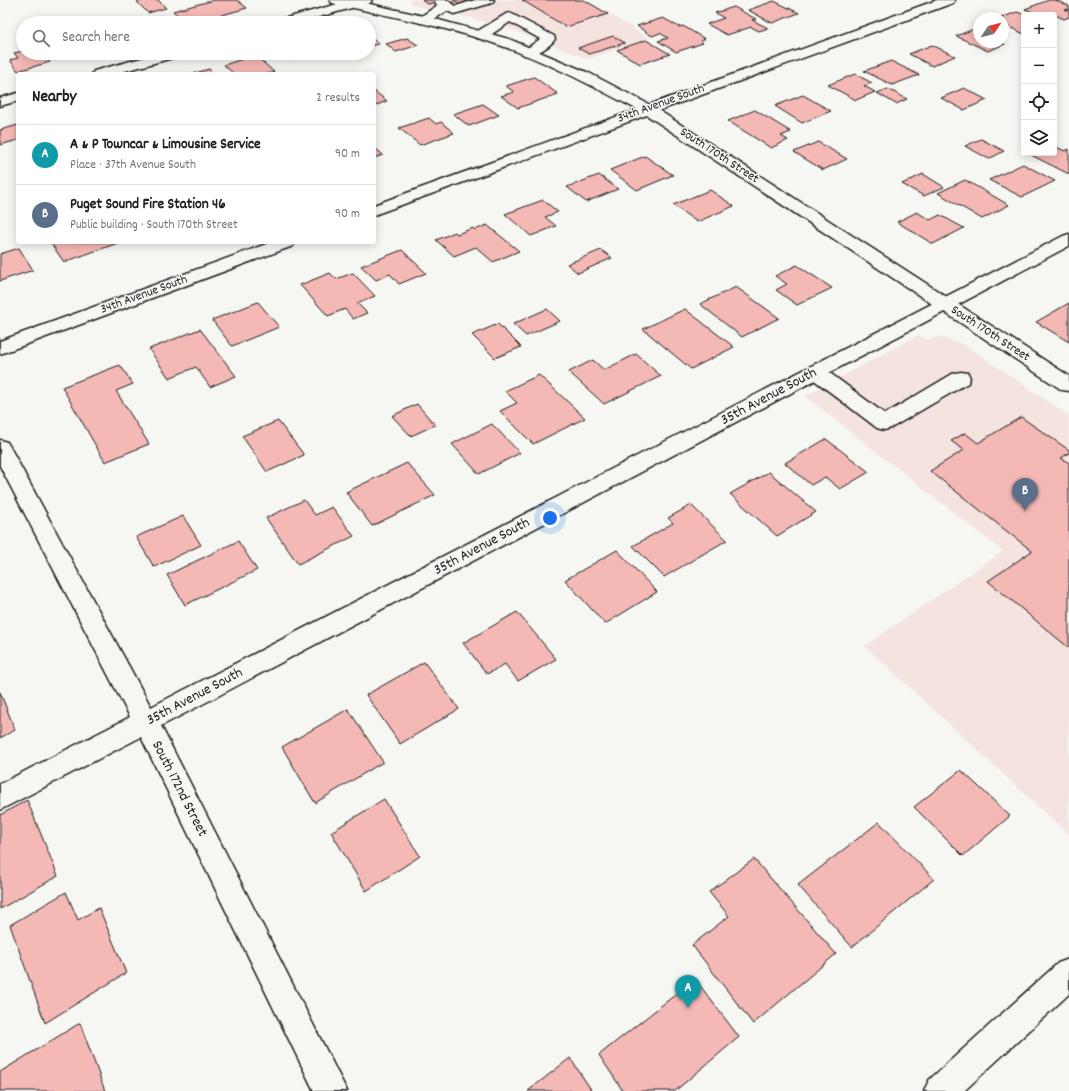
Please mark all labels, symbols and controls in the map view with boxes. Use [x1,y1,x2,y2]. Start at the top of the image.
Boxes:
north arrow [973,12,1009,48]
map controls [1021,12,1057,156]
button: + [1021,12,1057,48]
search box [16,16,376,60]
icon: search [30,27,52,49]
text: Search here [62,27,130,49]
button: − [1021,48,1057,84]
street label: 34th Avenue South [615,79,707,129]
button: locate [1021,84,1057,120]
text: Nearby [32,86,76,110]
text: 2 results [316,89,360,108]
button: layers [1021,120,1057,156]
street label: South 170th Street [676,123,763,189]
text: A & P Towncar & Limousine Service [70,134,261,156]
text: A [41,145,49,164]
text: 90 m [335,145,360,164]
text: Place · 37th Avenue South [70,156,196,175]
text: Puget Sound Fire Station 46 [70,194,226,216]
text: B [42,205,48,224]
text: 90 m [335,205,360,224]
text: Public building · South 170th Street [70,216,238,235]
street label: 34th Avenue South [98,270,190,320]
street label: South 170th Street [947,301,1034,367]
street label: 35th Avenue South [717,362,821,432]
pin: B [1012,478,1038,511]
your location [540,508,560,528]
street label: 35th Avenue South [430,512,534,582]
street label: 35th Avenue South [143,662,247,732]
street label: South 172nd Street [145,737,213,841]
pin: A [675,975,701,1008]

